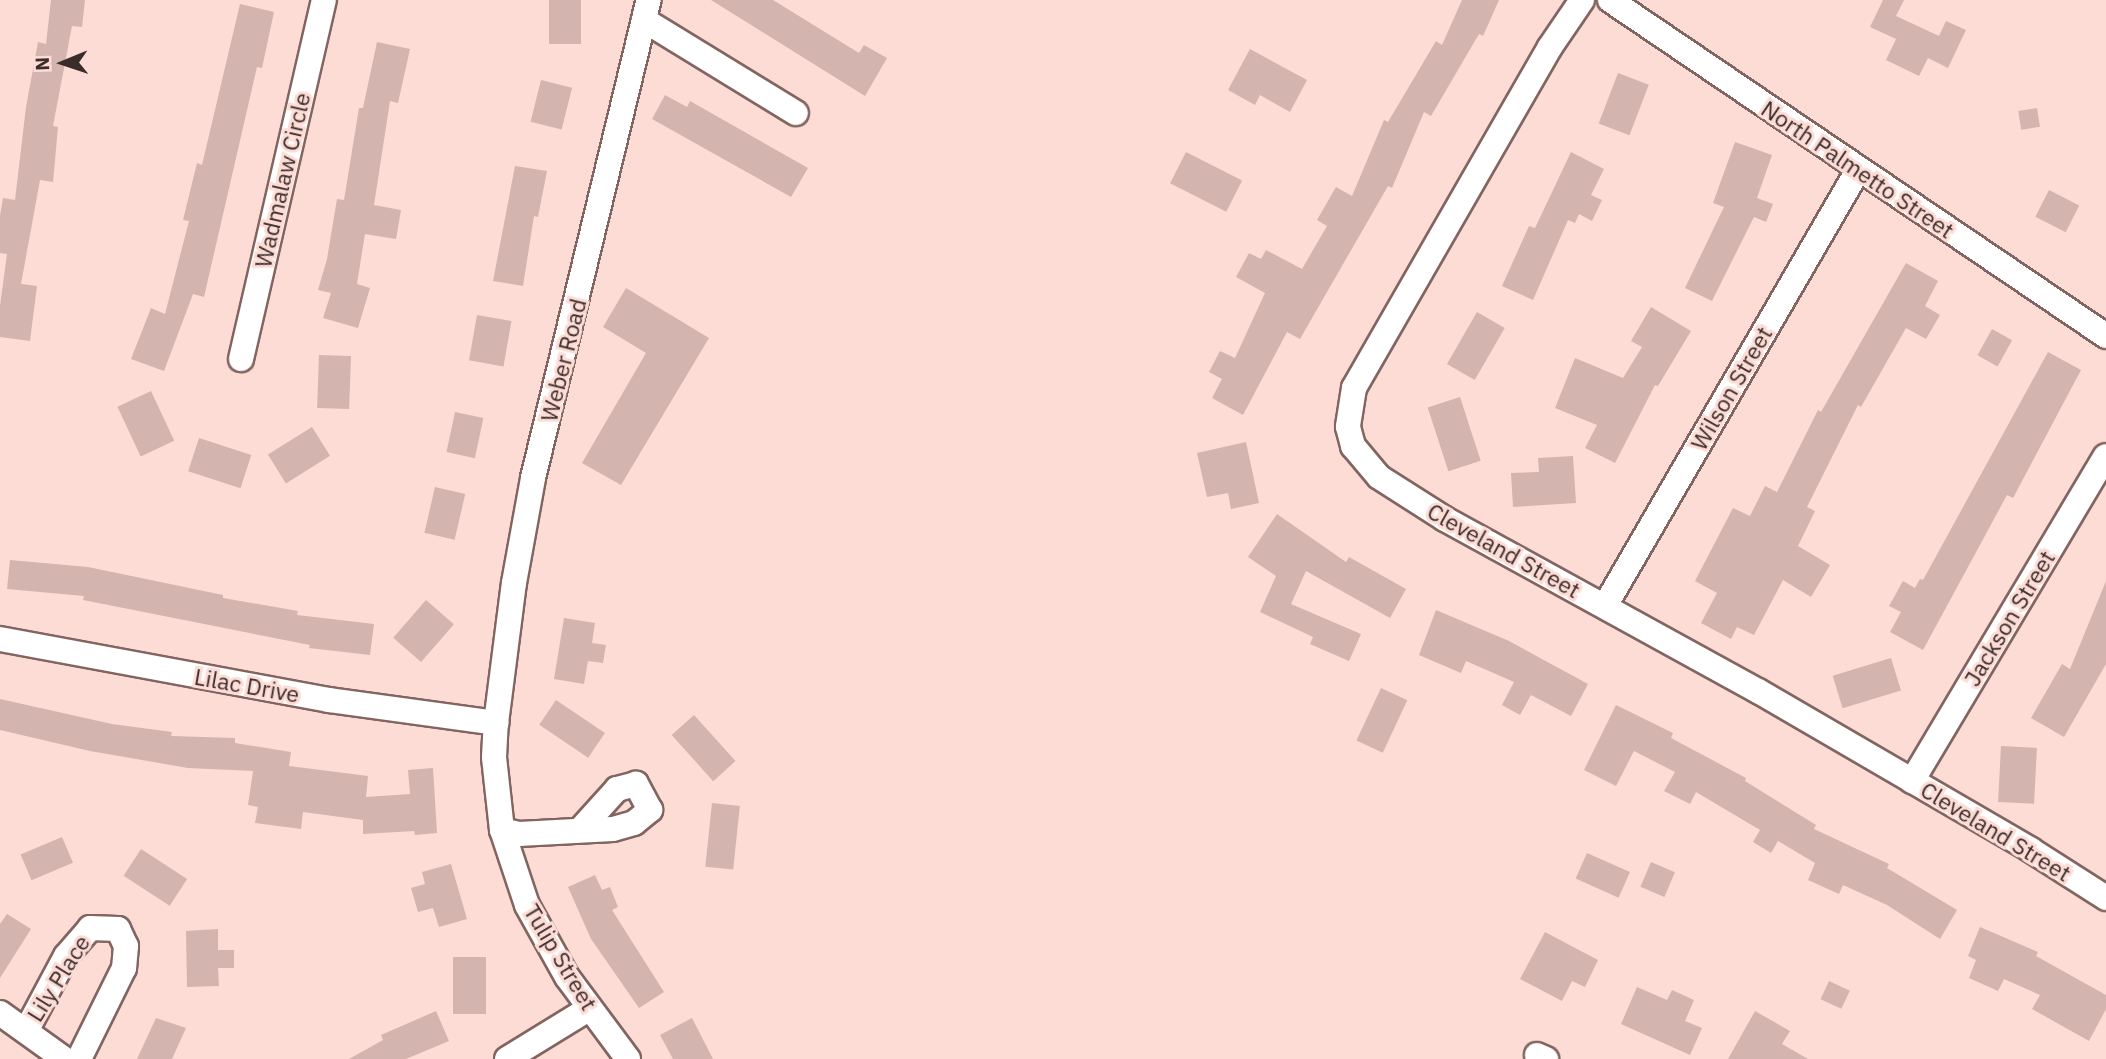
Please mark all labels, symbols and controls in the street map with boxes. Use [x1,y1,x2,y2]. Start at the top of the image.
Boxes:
north arrow [28,28,98,98]
text: N [30,56,54,71]
street label: Wadmalaw Circle [248,90,316,270]
street label: North Palmetto Street [1756,94,1960,244]
street label: Weber Road [534,296,592,424]
street label: Wilson Street [1685,321,1777,455]
street label: Cleveland Street [1423,497,1585,603]
street label: Jackson Street [1958,545,2060,691]
street label: Lilac Drive [192,662,302,708]
street label: Cleveland Street [1916,775,2076,887]
street label: Tulip Street [519,899,603,1015]
street label: Lily Place [21,930,95,1026]

